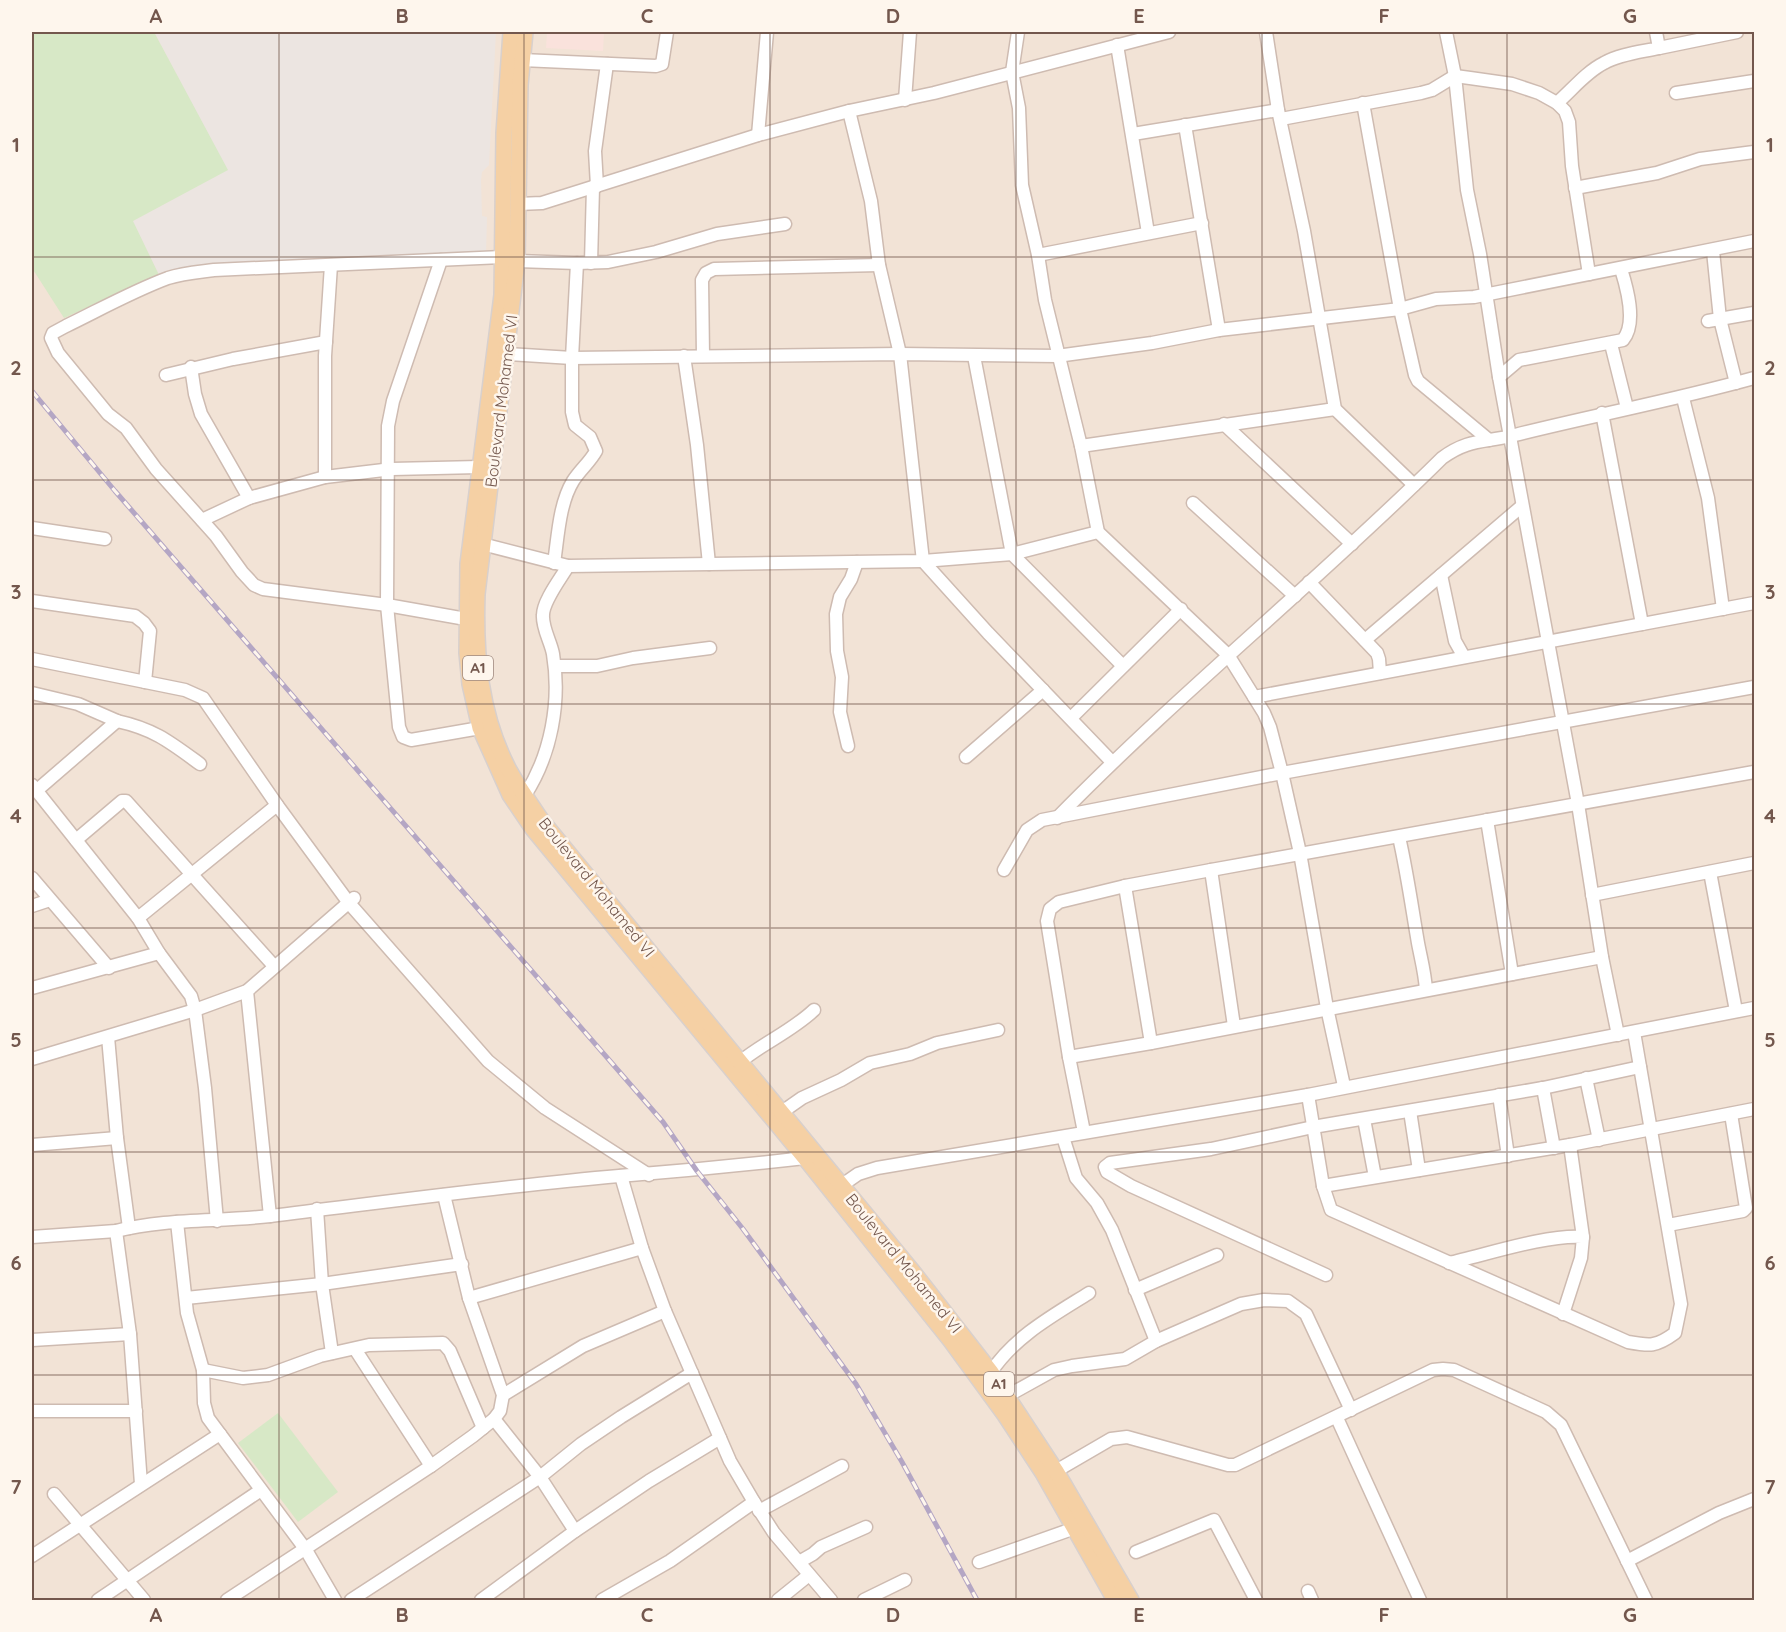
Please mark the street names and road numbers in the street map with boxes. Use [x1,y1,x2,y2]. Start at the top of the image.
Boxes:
street label: Boulevard Mohamed VI [480,314,522,488]
road number: A1 [463,656,493,680]
street label: Boulevard Mohamed VI [535,813,659,961]
street label: Boulevard Mohamed VI [842,1189,966,1337]
road number: A1 [984,1372,1014,1396]

